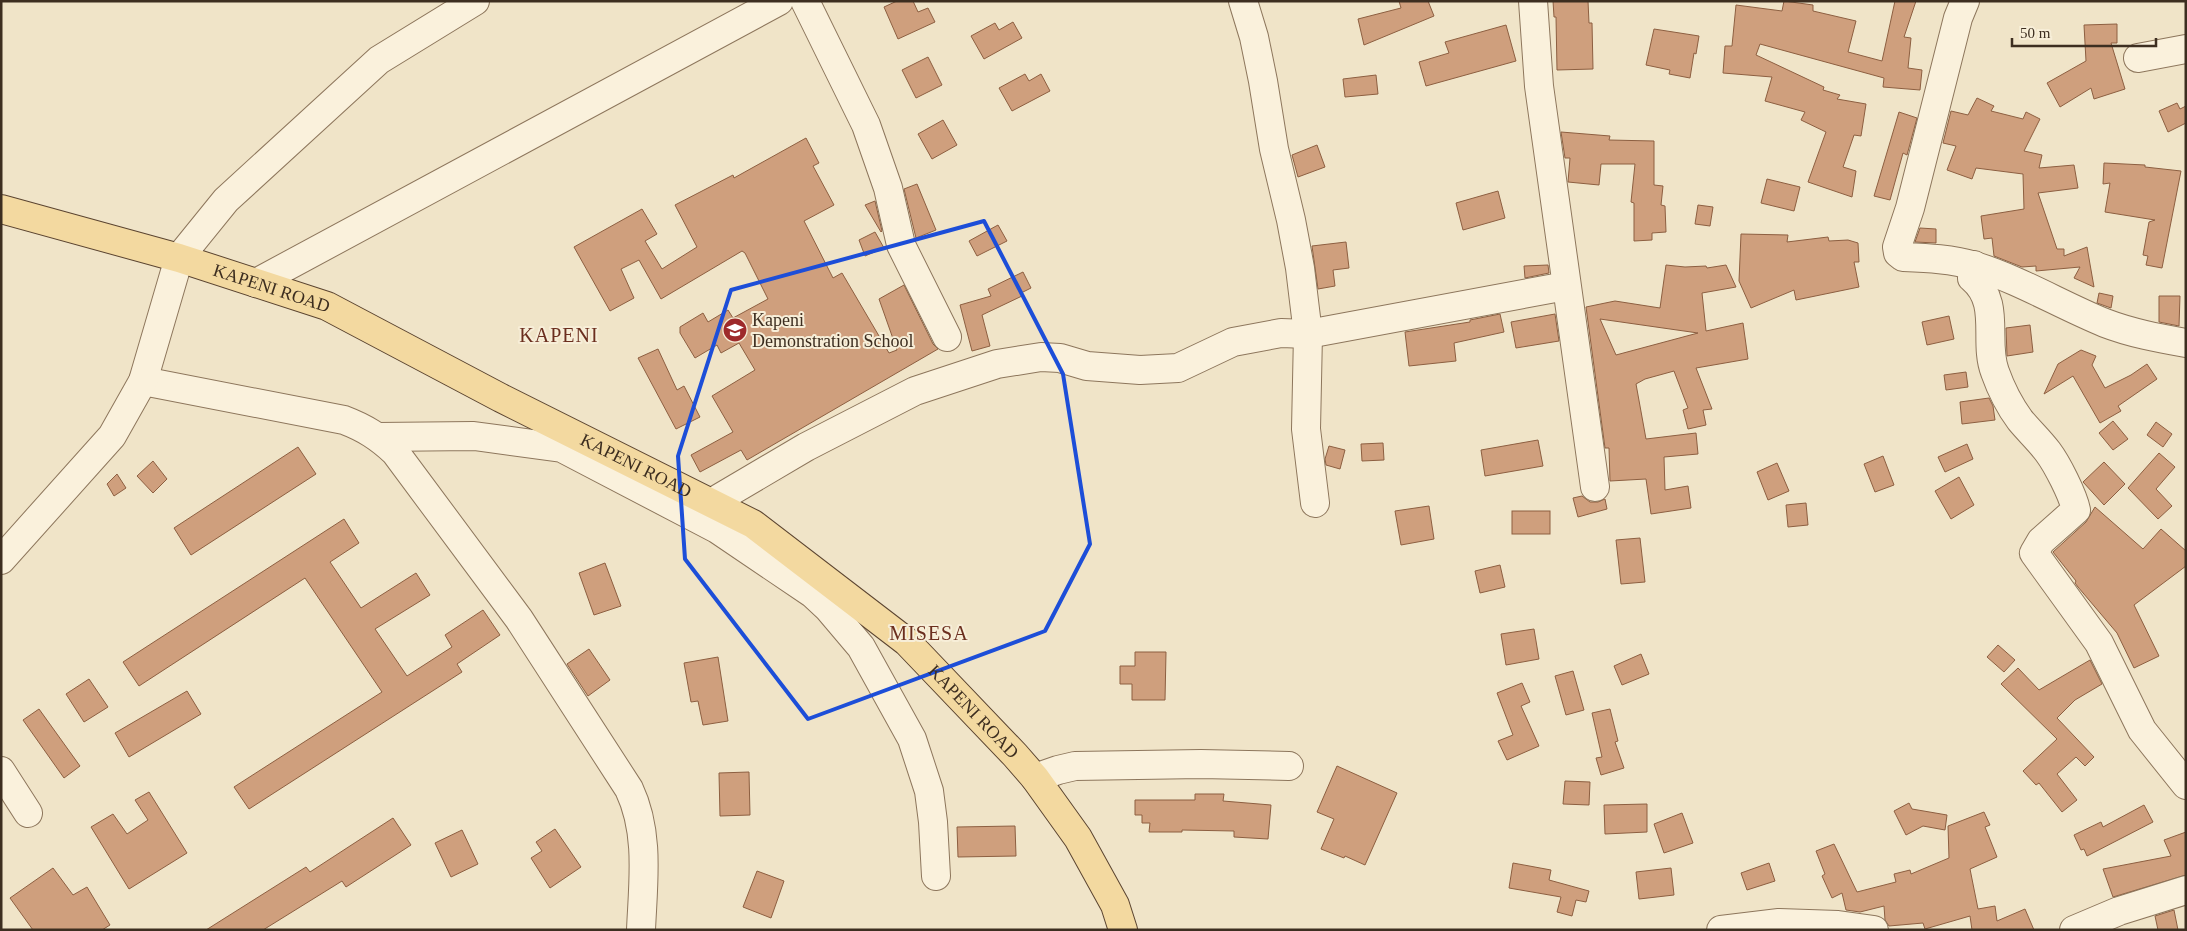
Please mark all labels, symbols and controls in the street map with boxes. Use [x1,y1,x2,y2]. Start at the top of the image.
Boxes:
scale bar [2012,15,2156,47]
text: 50 m [2020,25,2051,41]
street label: KAPENI ROAD [211,260,333,316]
place label: Kapeni Demonstration School [752,310,913,351]
school or university icon: Kapeni Demonstration School [722,317,748,343]
district label: KAPENI [519,324,599,346]
street label: KAPENI ROAD [577,429,695,502]
district label: MISESA [889,622,969,644]
street label: KAPENI ROAD [924,661,1023,762]

